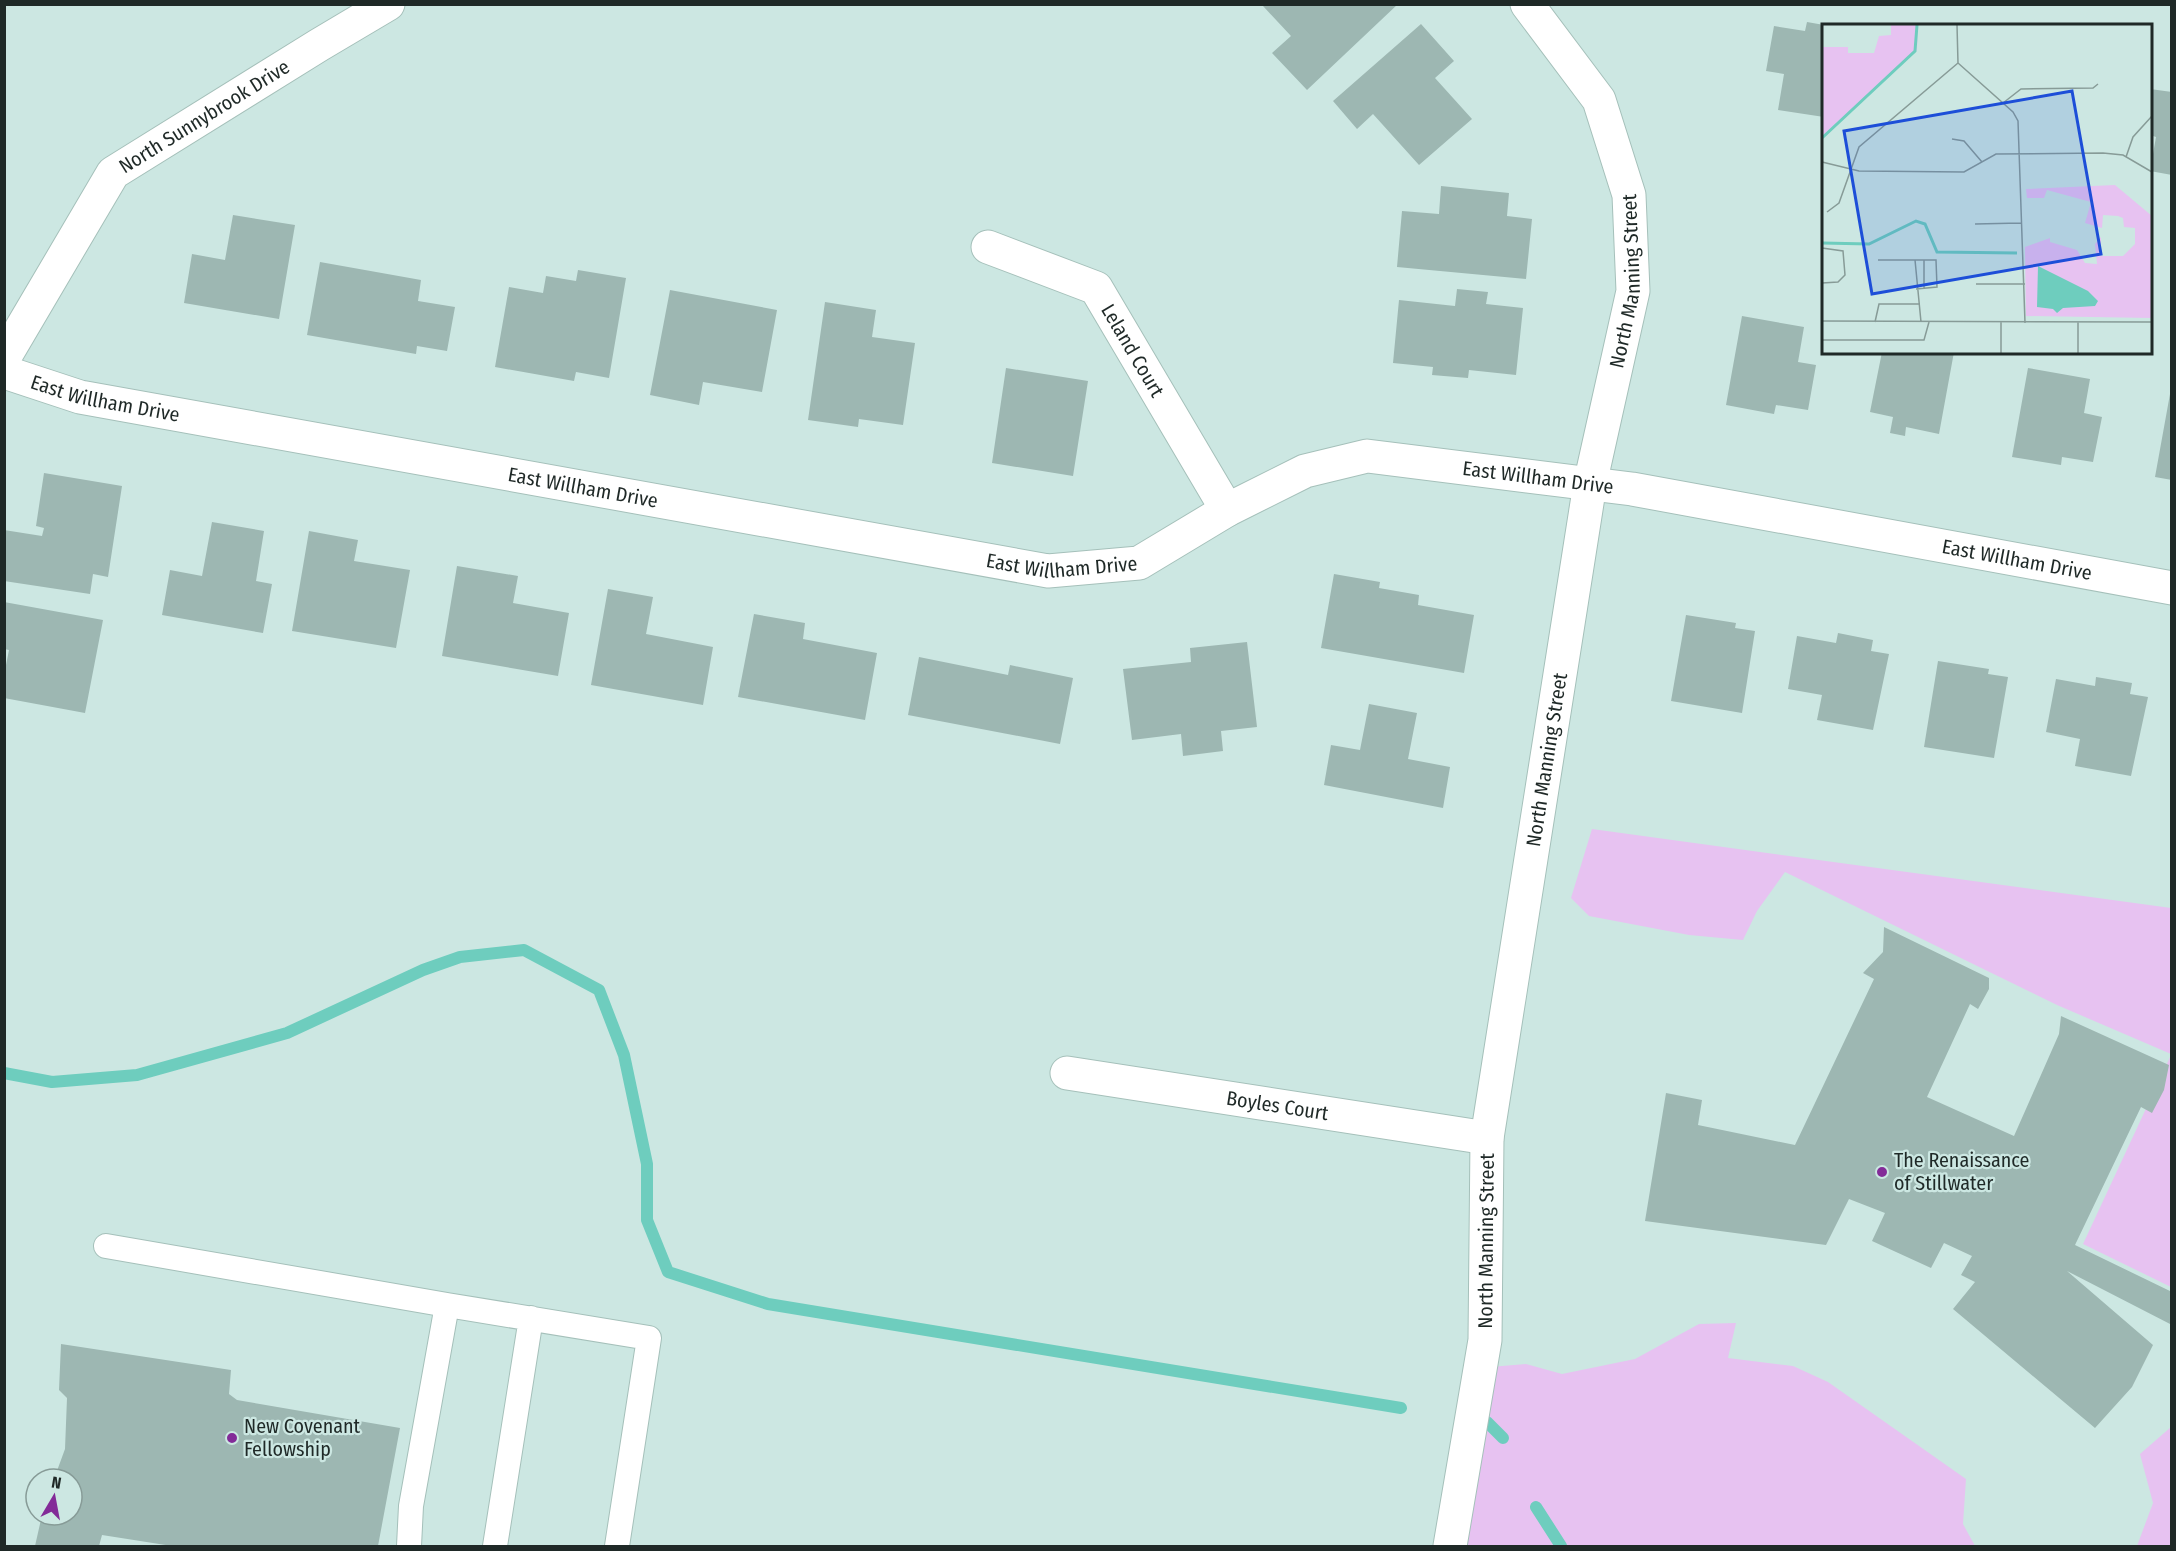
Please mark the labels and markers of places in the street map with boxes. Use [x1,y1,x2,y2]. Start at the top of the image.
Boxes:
place label: The Renaissance of Stillwater [1894,1148,2029,1195]
marker: The Renaissance of Stillwater [1875,1165,1889,1179]
place label: New Covenant Fellowship [244,1414,361,1461]
marker: New Covenant Fellowship [225,1431,239,1445]

